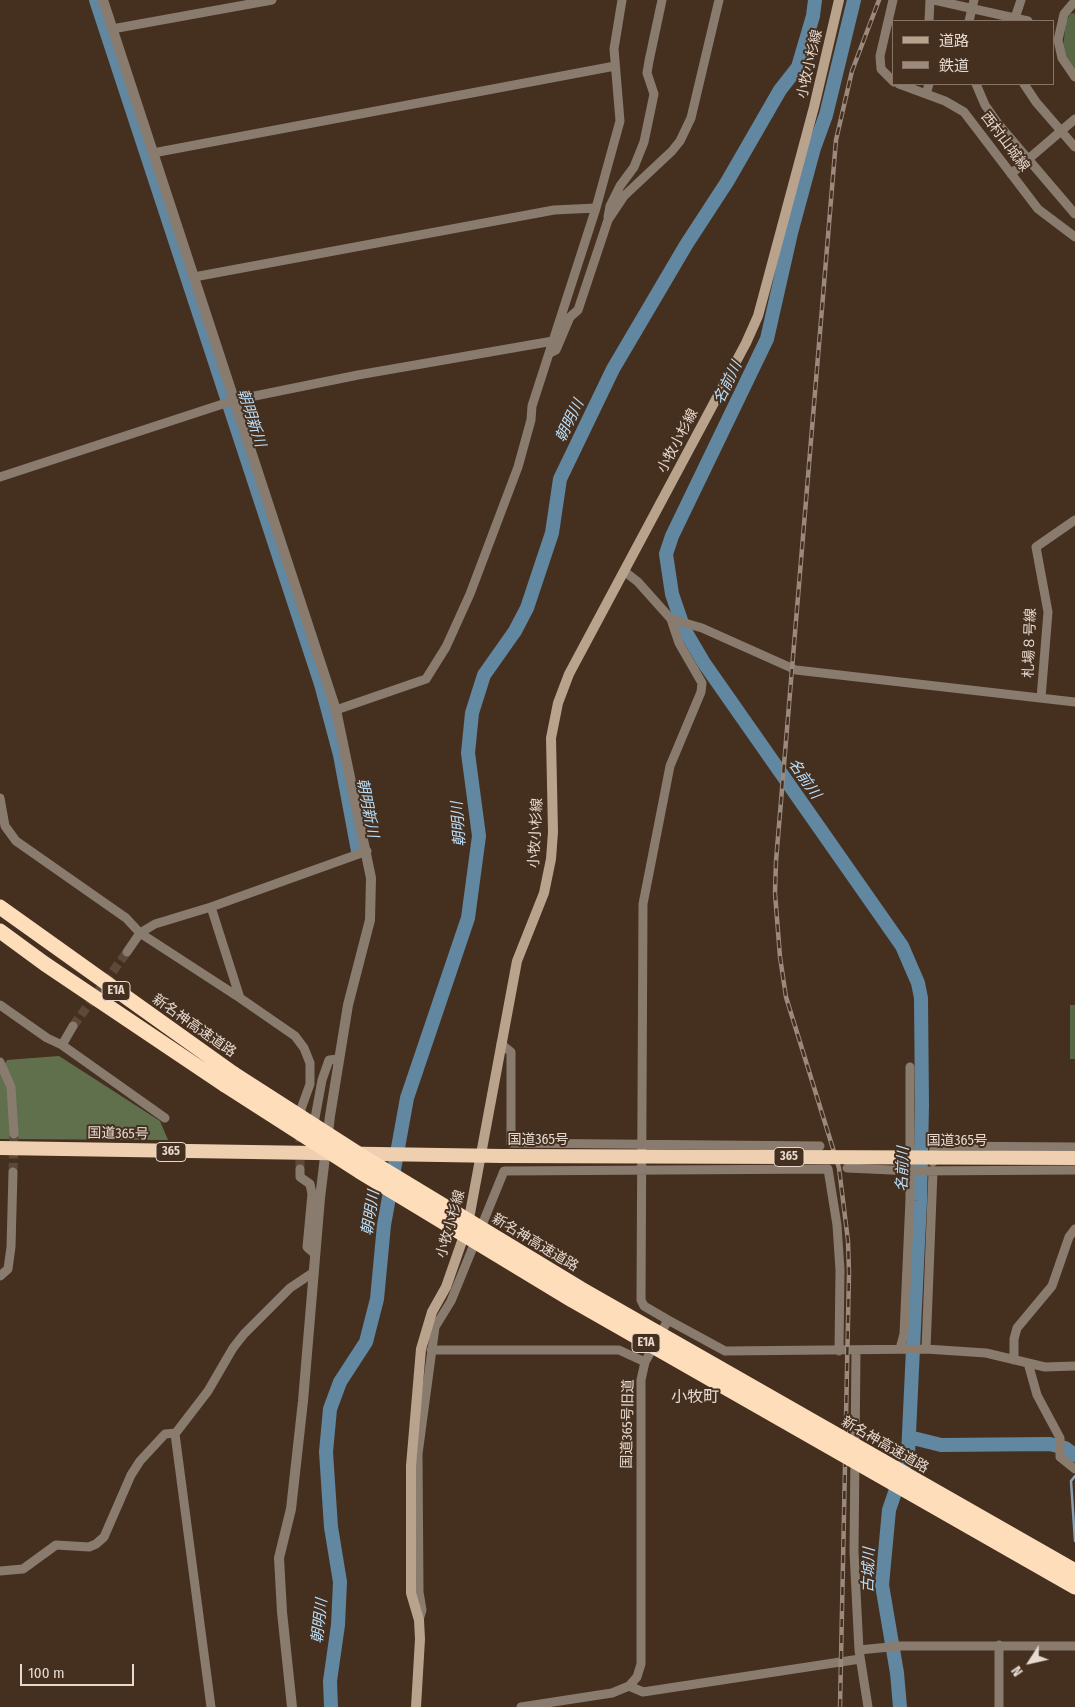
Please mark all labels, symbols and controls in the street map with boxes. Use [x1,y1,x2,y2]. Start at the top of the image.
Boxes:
legend [892,20,1055,85]
street label: 小牧小杉線 [794,28,826,100]
text: 道路 [939,32,969,50]
text: 鉄道 [939,57,969,75]
street label: 西村山城線 [977,109,1033,175]
water label: 名前川 [710,359,746,407]
water label: 朝明新川 [233,387,269,449]
water label: 朝明川 [552,397,588,445]
street label: 小牧小杉線 [654,406,702,476]
street label: 札場８号線 [1020,608,1040,678]
water label: 名前川 [784,755,824,803]
water label: 朝明新川 [352,777,382,839]
street label: 小牧小杉線 [526,798,546,868]
water label: 朝明川 [448,801,470,847]
road number: E1A [102,981,130,1000]
street label: 新名神高速道路 [149,991,239,1061]
street label: 国道365号 [87,1125,149,1143]
street label: 国道365号 [507,1132,569,1148]
street label: 国道365号 [926,1133,988,1149]
road number: 365 [156,1142,186,1162]
water label: 名前川 [893,1146,913,1192]
road number: 365 [774,1148,804,1166]
street label: 小牧小杉線 [433,1188,469,1260]
water label: 朝明川 [359,1189,383,1237]
street label: 新名神高速道路 [489,1211,581,1275]
road number: E1A [632,1334,660,1352]
street label: 国道365号旧道 [619,1379,637,1469]
district label: 小牧町 [671,1388,719,1408]
street label: 新名神高速道路 [838,1413,932,1477]
water label: 古城川 [859,1547,879,1593]
water label: 朝明川 [309,1598,331,1644]
north arrow [1005,1637,1055,1687]
scale bar [22,1654,136,1686]
text: N [1008,1663,1027,1679]
text: 100 m [28,1664,65,1682]

